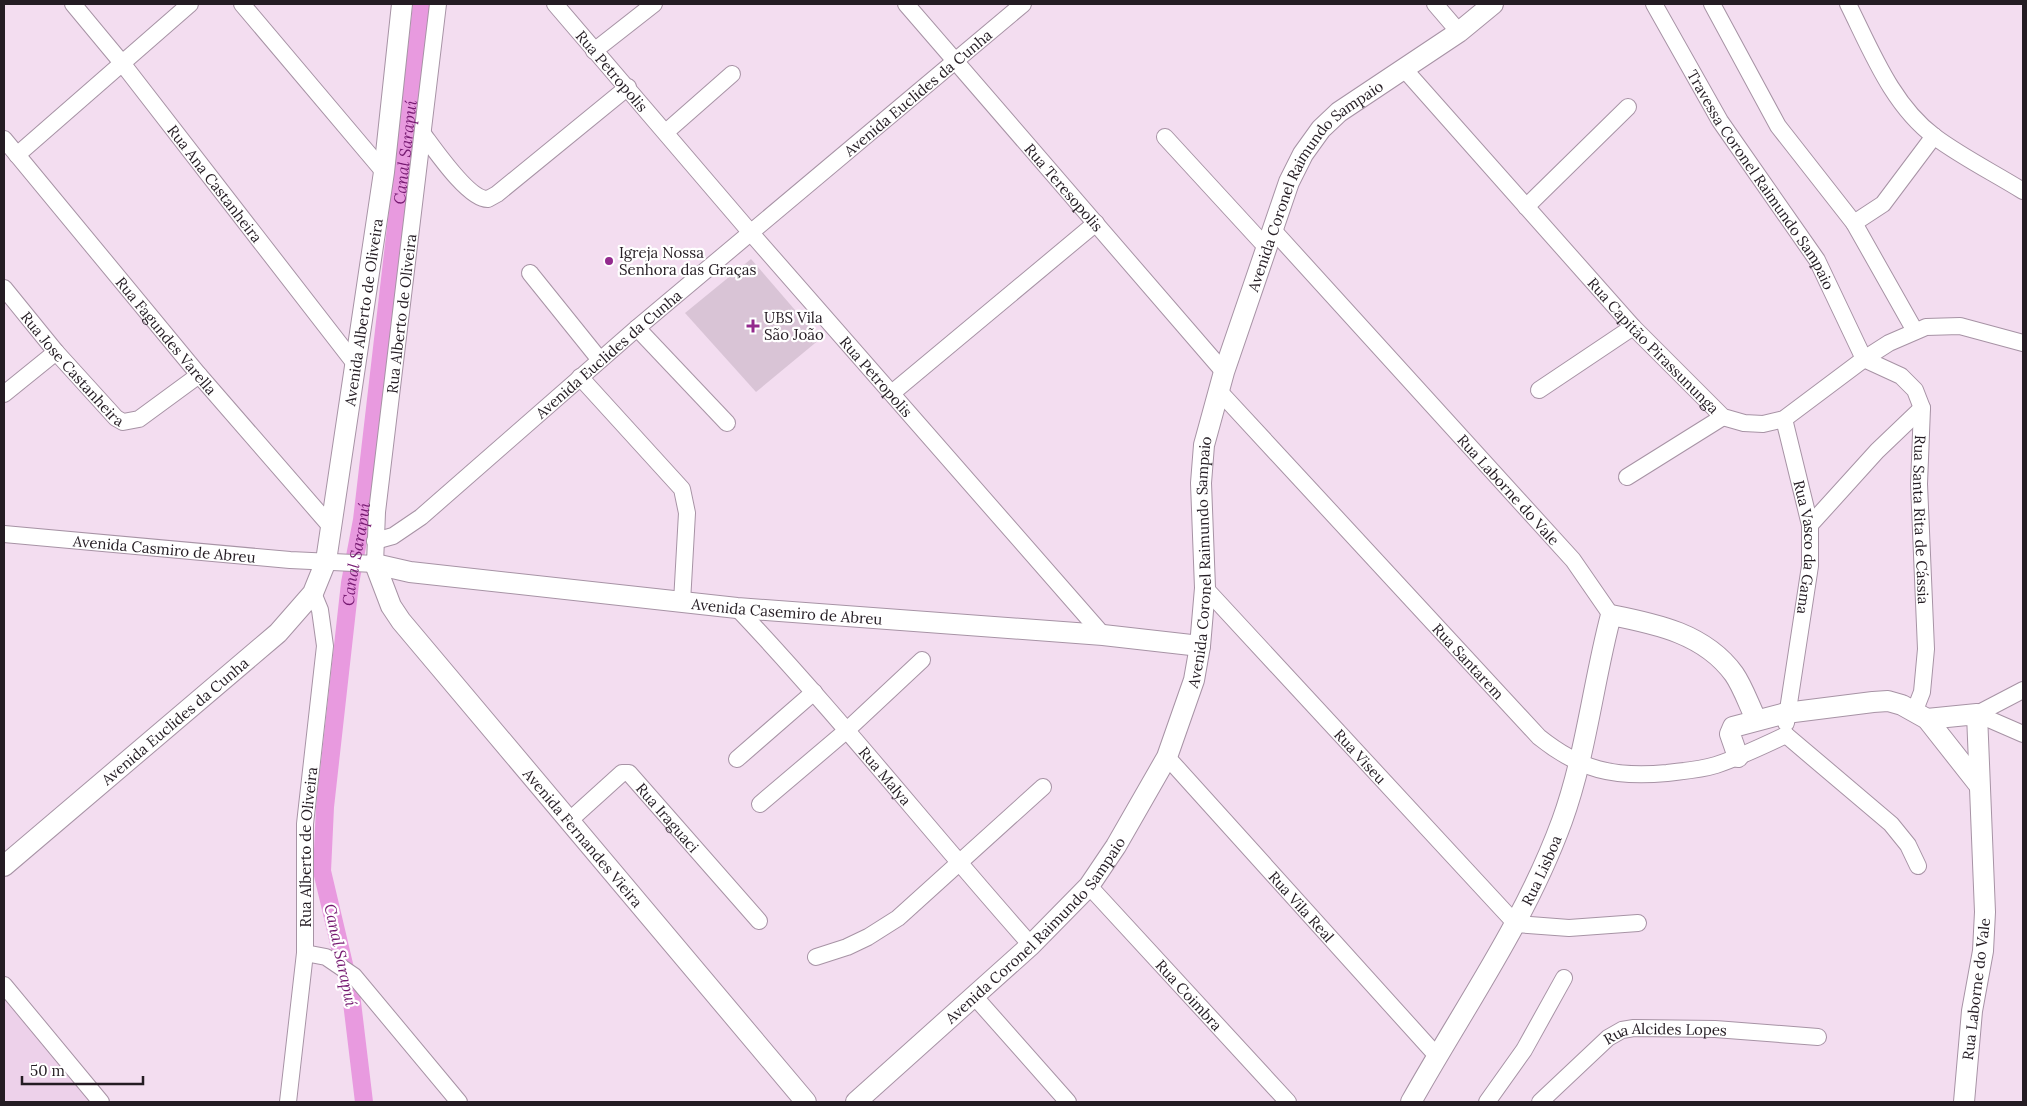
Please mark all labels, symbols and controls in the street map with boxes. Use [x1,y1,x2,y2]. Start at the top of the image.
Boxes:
street label: Avenida Euclides da Cunha [839,25,996,161]
street label: Rua Petropolis [572,26,652,115]
street label: Travessa Coronel Raimundo Sampaio [1683,66,1839,293]
street label: Avenida Coronel Raimundo Sampaio [1242,76,1387,295]
water label: Canal Sarapuí [389,99,421,205]
street label: Rua Ana Castanheira [164,121,267,246]
street label: Rua Teresopolis [1021,139,1108,235]
street label: Avenida Alberto de Oliveira [340,217,387,408]
street label: Rua Alberto de Oliveira [382,232,420,395]
place label: Igreja Nossa Senhora das Graças [619,243,756,279]
marker: Igreja Nossa Senhora das Graças [603,255,615,267]
street label: Rua Fagundes Varella [112,273,221,398]
street label: Rua Capitão Pirassununga [1584,273,1724,418]
street label: Avenida Euclides da Cunha [531,285,686,423]
street label: Rua Jose Castanheira [17,307,128,430]
place label: UBS Vila São João [764,308,824,344]
marker: UBS Vila São João [746,319,760,333]
street label: Rua Petropolis [836,332,917,421]
street label: Rua Laborne do Vale [1454,430,1564,549]
street label: Avenida Coronel Raimundo Sampaio [1182,434,1216,691]
street label: Rua Santa Rita de Cássia [1909,435,1934,605]
street label: Rua Vasco da Gama [1790,478,1820,616]
water label: Canal Sarapuí [338,501,374,607]
street label: Avenida Casmiro de Abreu [71,531,257,566]
street label: Avenida Casemiro de Abreu [690,593,883,628]
street label: Rua Santarem [1429,619,1508,703]
street label: Avenida Euclides da Cunha [96,653,252,789]
street label: Rua Viseu [1331,725,1391,787]
street label: Rua Malya [855,742,916,809]
street label: Avenida Fernandes Vieira [519,763,647,911]
street label: Rua Alberto de Oliveira [295,766,321,927]
street label: Rua Iraguaci [632,779,704,856]
street label: Rua Lisboa [1517,832,1565,909]
street label: Avenida Coronel Raimundo Sampaio [940,833,1129,1028]
street label: Rua Vila Real [1265,867,1339,946]
water label: Canal Sarapuí [320,902,362,1008]
street label: Rua Laborne do Vale [1958,917,1994,1061]
street label: Rua Coimbra [1152,955,1227,1035]
street label: Rua Alcides Lopes [1600,1018,1728,1048]
scale bar [22,1054,144,1086]
text: 50 m [30,1061,65,1080]

